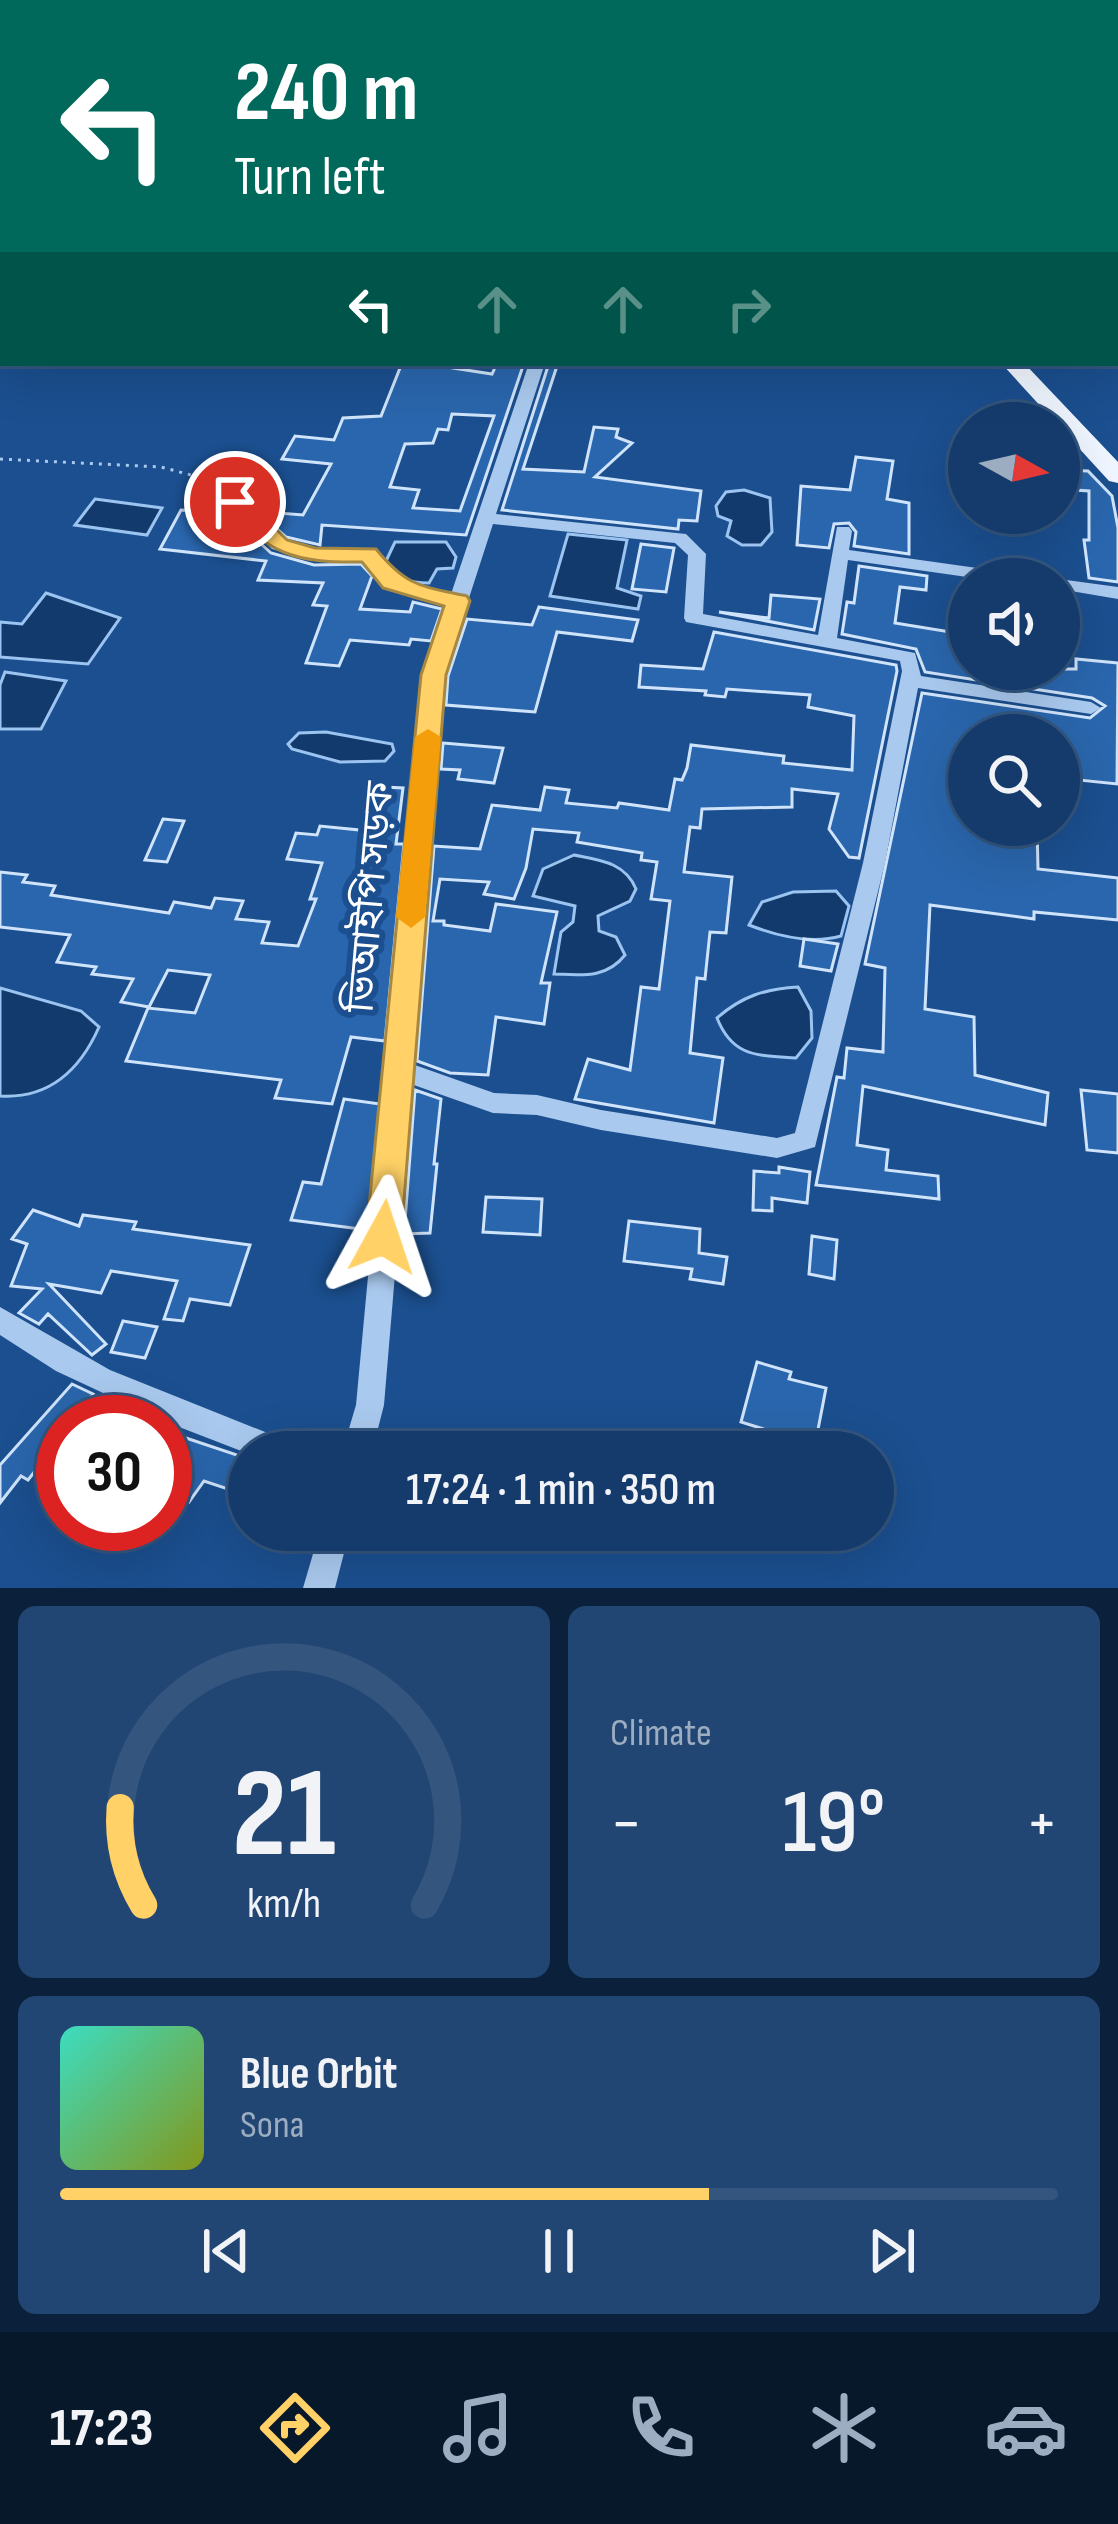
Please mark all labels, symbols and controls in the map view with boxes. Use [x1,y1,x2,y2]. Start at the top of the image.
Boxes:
text: 240 m [234,43,418,144]
icon: left [36,48,192,204]
text: Turn left [234,145,386,210]
icon: left [338,276,404,342]
icon: ahead [464,276,530,342]
icon: ahead [590,276,656,342]
icon: right [716,276,782,342]
north arrow [948,402,1080,534]
map controls [948,402,1080,846]
pin [184,451,286,553]
icon: arrive [202,469,268,535]
button: sound [948,558,1080,690]
button: search [948,714,1080,846]
street label: ভিআইপি সড়ক [337,779,405,1015]
position arrow [320,1174,446,1300]
speed limit sign: 30 [36,1395,192,1551]
text: 17:24 · 1 min · 350 m [406,1463,716,1518]
text: Climate [610,1710,712,1757]
text: 21 [232,1742,336,1891]
text: 19° [783,1770,885,1878]
text: − [610,1785,642,1864]
text: + [1026,1785,1058,1864]
text: km/h [247,1878,321,1930]
text: Blue Orbit [240,2047,397,2102]
text: Sona [240,2102,305,2149]
icon: previous [193,2218,259,2284]
icon: pause [526,2218,592,2284]
icon: next [859,2218,925,2284]
icon: directions [253,2386,337,2470]
icon: music [436,2386,520,2470]
icon: phone [619,2386,703,2470]
icon: climate [802,2386,886,2470]
icon: car [984,2386,1068,2470]
text: 17:23 [49,2396,154,2461]

